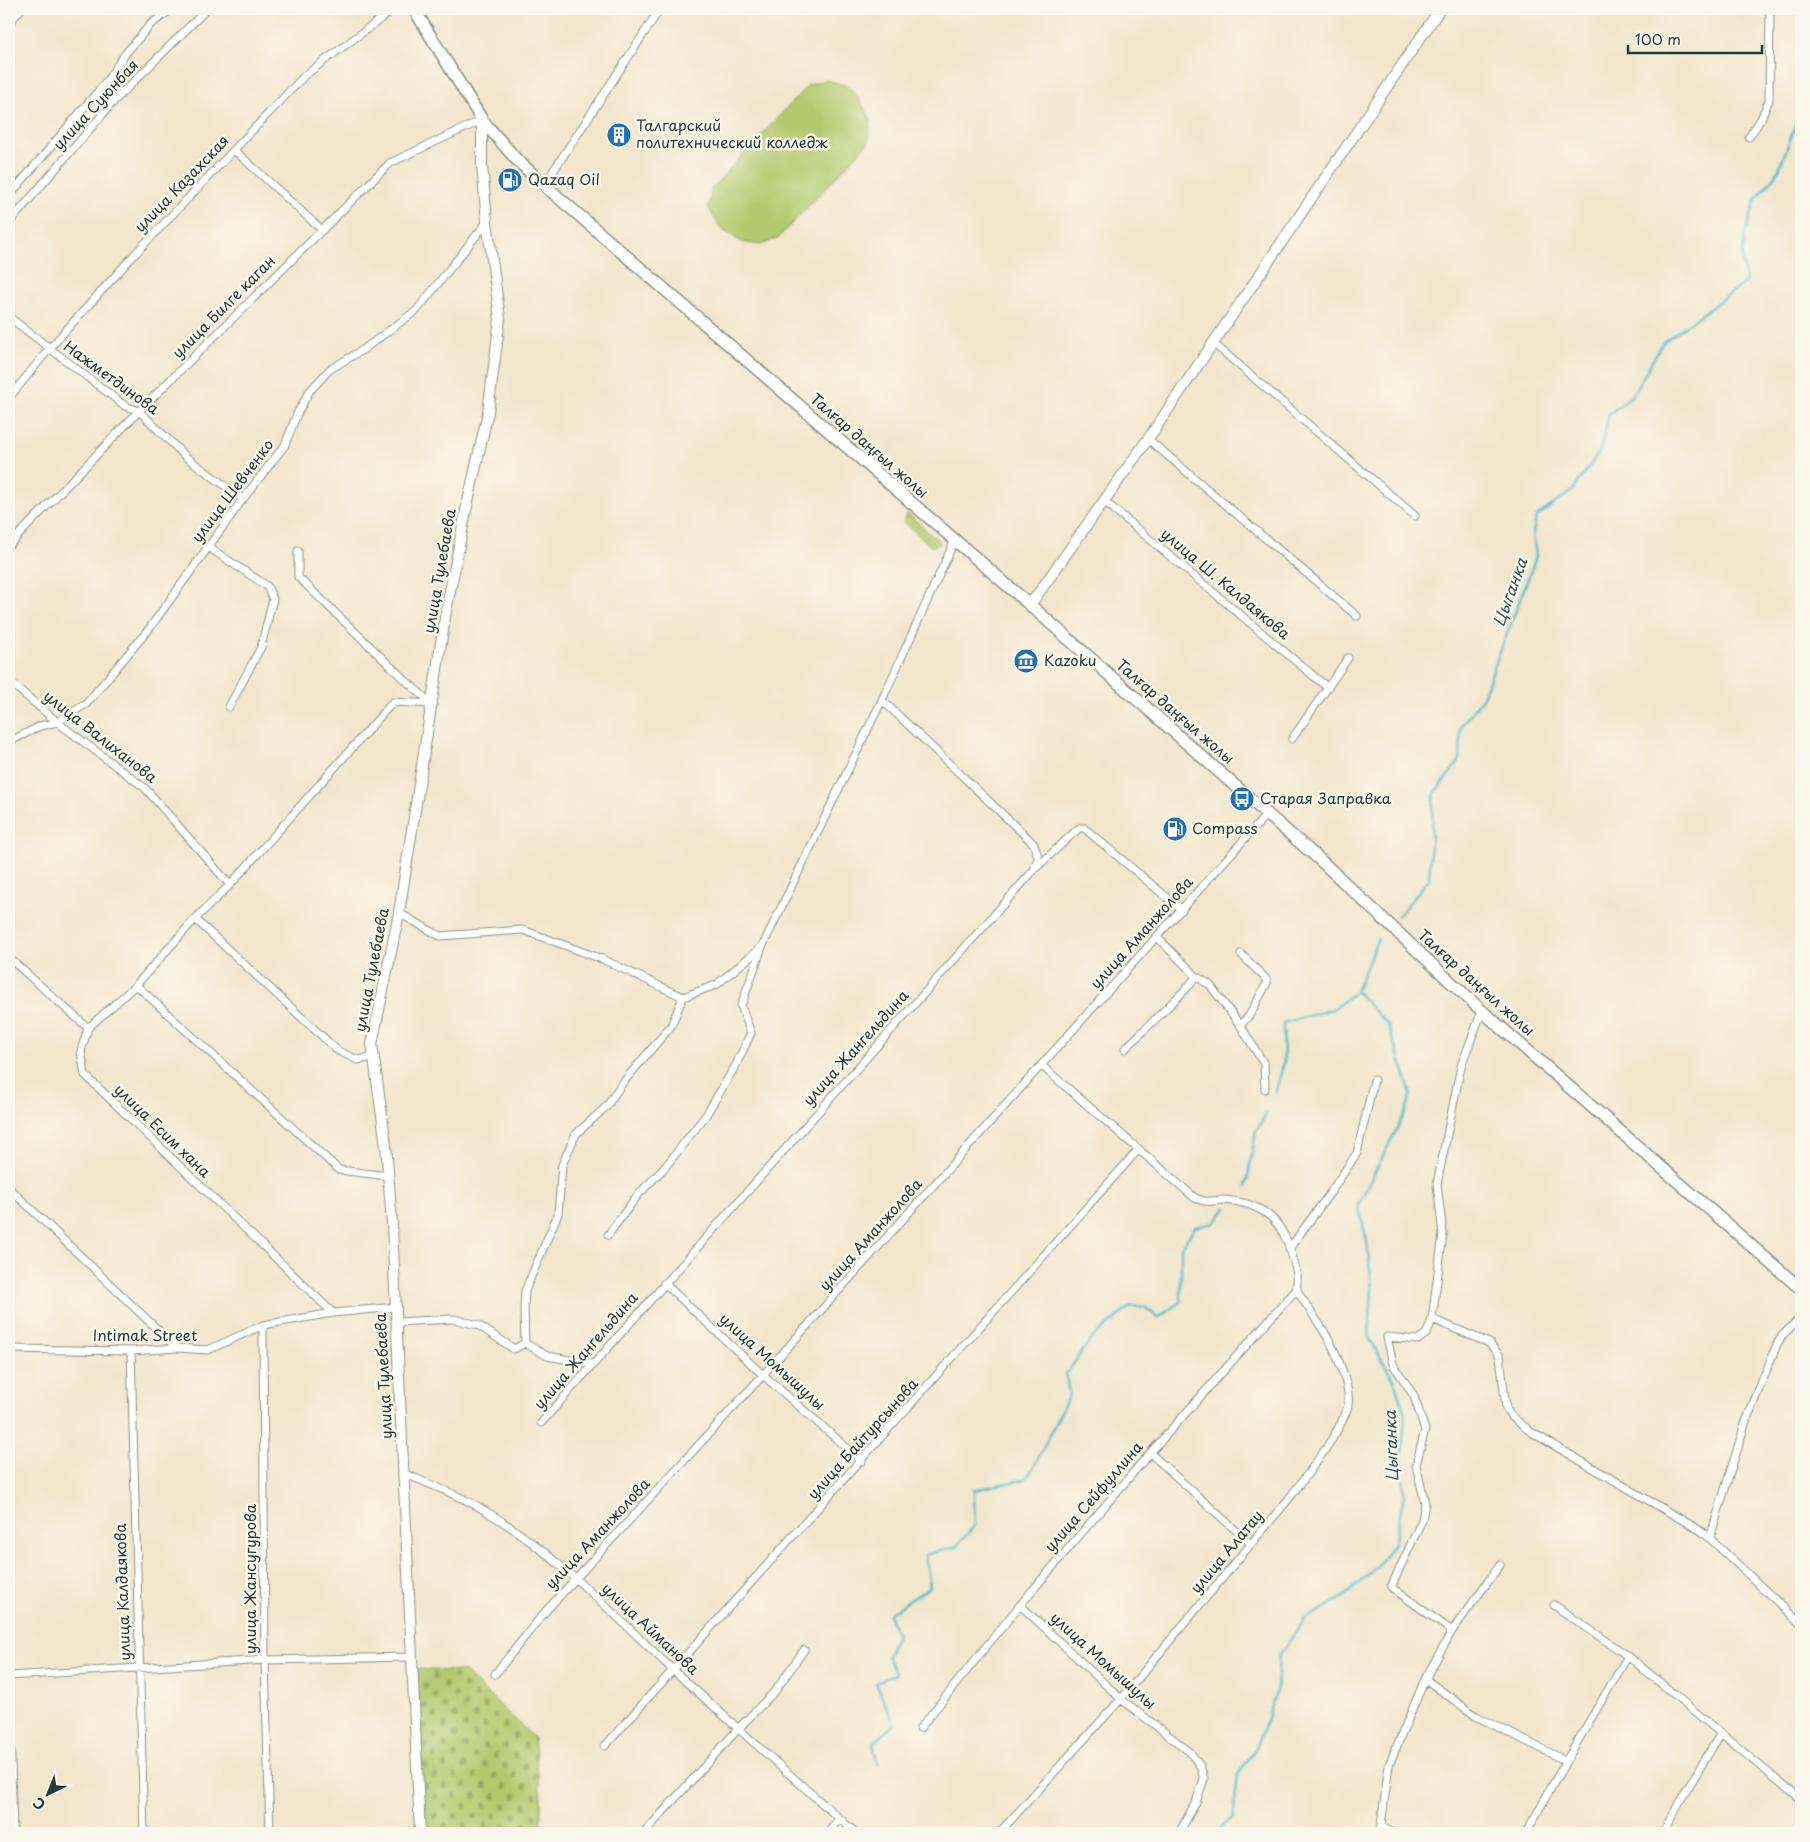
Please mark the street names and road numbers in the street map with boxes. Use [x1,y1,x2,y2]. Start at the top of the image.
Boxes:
street label: улица Суюнбая [47,54,143,154]
street label: улица Казахская [128,129,234,237]
street label: улица Билге каган [166,249,280,363]
street label: Нажметдинова [59,334,165,420]
street label: Талғар даңғыл жолы [806,387,934,503]
street label: улица Шевченко [185,433,278,547]
street label: улица Тулебаева [416,506,461,635]
street label: улица Ш. Калдаякова [1156,522,1296,644]
street label: Талғар даңғыл жолы [1112,653,1240,769]
street label: улица Валиханова [39,684,163,788]
street label: улица Аманжолова [1084,870,1198,993]
street label: улица Тулебаева [347,905,394,1034]
street label: Талғар даңғыл жолы [1413,923,1541,1041]
street label: улица Жангельдина [797,984,914,1110]
street label: улица Есим хана [110,1078,217,1183]
street label: улица Аманжолова [813,1172,927,1295]
street label: улица Жангельдина [527,1286,643,1414]
street label: улица Момышулы [715,1307,831,1415]
street label: улица Тулебаева [368,1312,397,1440]
street label: Intimak Street [93,1323,197,1346]
street label: улица Байтурсынова [801,1372,923,1504]
street label: улица Сейфуллина [1038,1435,1148,1556]
street label: улица Аманжолова [539,1472,655,1594]
street label: улица Жансугурова [238,1503,261,1654]
street label: улица Алатау [1184,1504,1268,1598]
street label: улица Калдаякова [108,1522,135,1661]
street label: улица Айманова [597,1577,705,1680]
street label: улица Момышулы [1046,1606,1162,1714]

